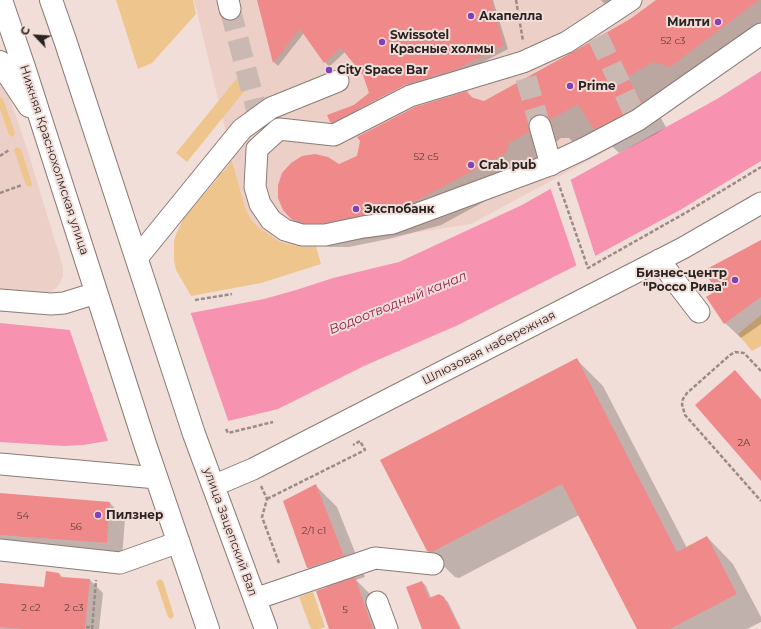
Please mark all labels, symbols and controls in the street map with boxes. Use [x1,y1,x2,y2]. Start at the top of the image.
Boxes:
place label: Акапелла [479,9,543,23]
marker: Акапелла [466,11,476,21]
place label: Милти [667,15,710,29]
north arrow [16,16,56,56]
marker: Милти [713,17,723,27]
text: С [17,24,33,38]
place label: Swissotel Красные холмы [390,28,494,56]
house number: 52 с3 [660,35,686,47]
marker: Swissotel Красные холмы [377,37,387,47]
street label: Нижняя Краснохолмская улица [16,63,92,257]
place label: City Space Bar [337,63,428,77]
marker: City Space Bar [324,65,334,75]
place label: Prime [578,79,616,93]
marker: Prime [565,81,575,91]
house number: 52 с5 [413,151,439,163]
place label: Crab pub [479,158,536,172]
marker: Crab pub [466,160,476,170]
place label: Экспобанк [364,202,435,216]
marker: Экспобанк [351,204,361,214]
place label: Бизнес-центр "Россо Рива" [636,266,727,294]
water label: Водоотводный канал [327,268,469,338]
marker: Бизнес-центр "Россо Рива" [730,275,740,285]
street label: Шлюзовая набережная [420,308,558,388]
house number: 2А [737,437,751,449]
street label: улица Зацепский Вал [200,466,260,598]
place label: Пилзнер [106,508,163,522]
house number: 54 [17,510,29,522]
marker: Пилзнер [93,510,103,520]
house number: 56 [70,521,82,533]
house number: 2/1 с1 [302,525,326,537]
house number: 2 с2 [21,602,41,614]
house number: 2 с3 [64,602,84,614]
house number: 5 [342,604,348,616]

